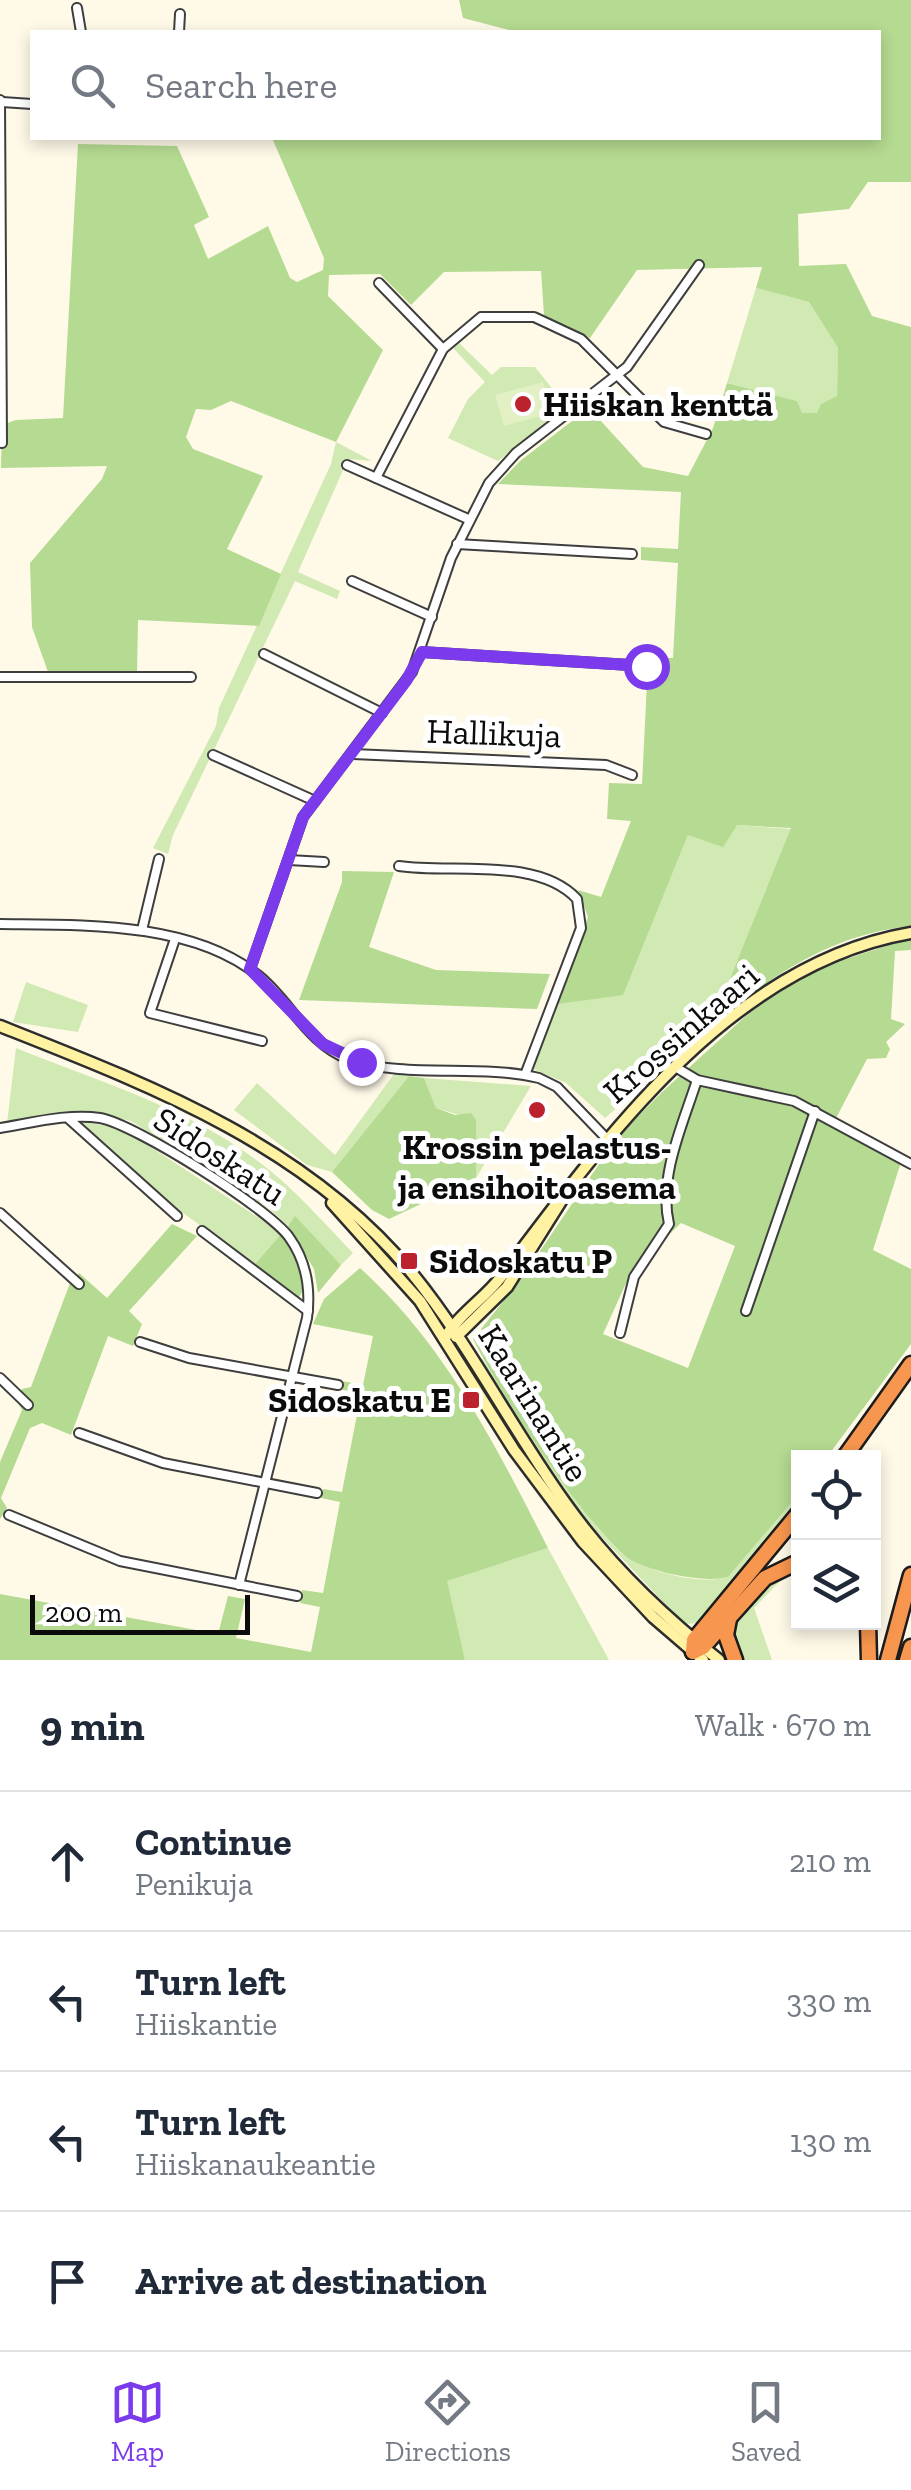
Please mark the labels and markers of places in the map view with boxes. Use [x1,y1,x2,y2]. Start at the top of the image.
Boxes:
place label: Hiiskan kenttä [543,383,773,425]
marker: Hiiskan kenttä [512,393,534,415]
marker: Krossin pelastus- ja ensihoitoasema [526,1099,548,1121]
place label: Krossin pelastus- ja ensihoitoasema [397,1126,676,1208]
place label: Sidoskatu P [429,1240,612,1282]
marker: Sidoskatu P [398,1250,420,1272]
place label: Sidoskatu E [268,1379,451,1421]
marker: Sidoskatu E [460,1389,482,1411]

